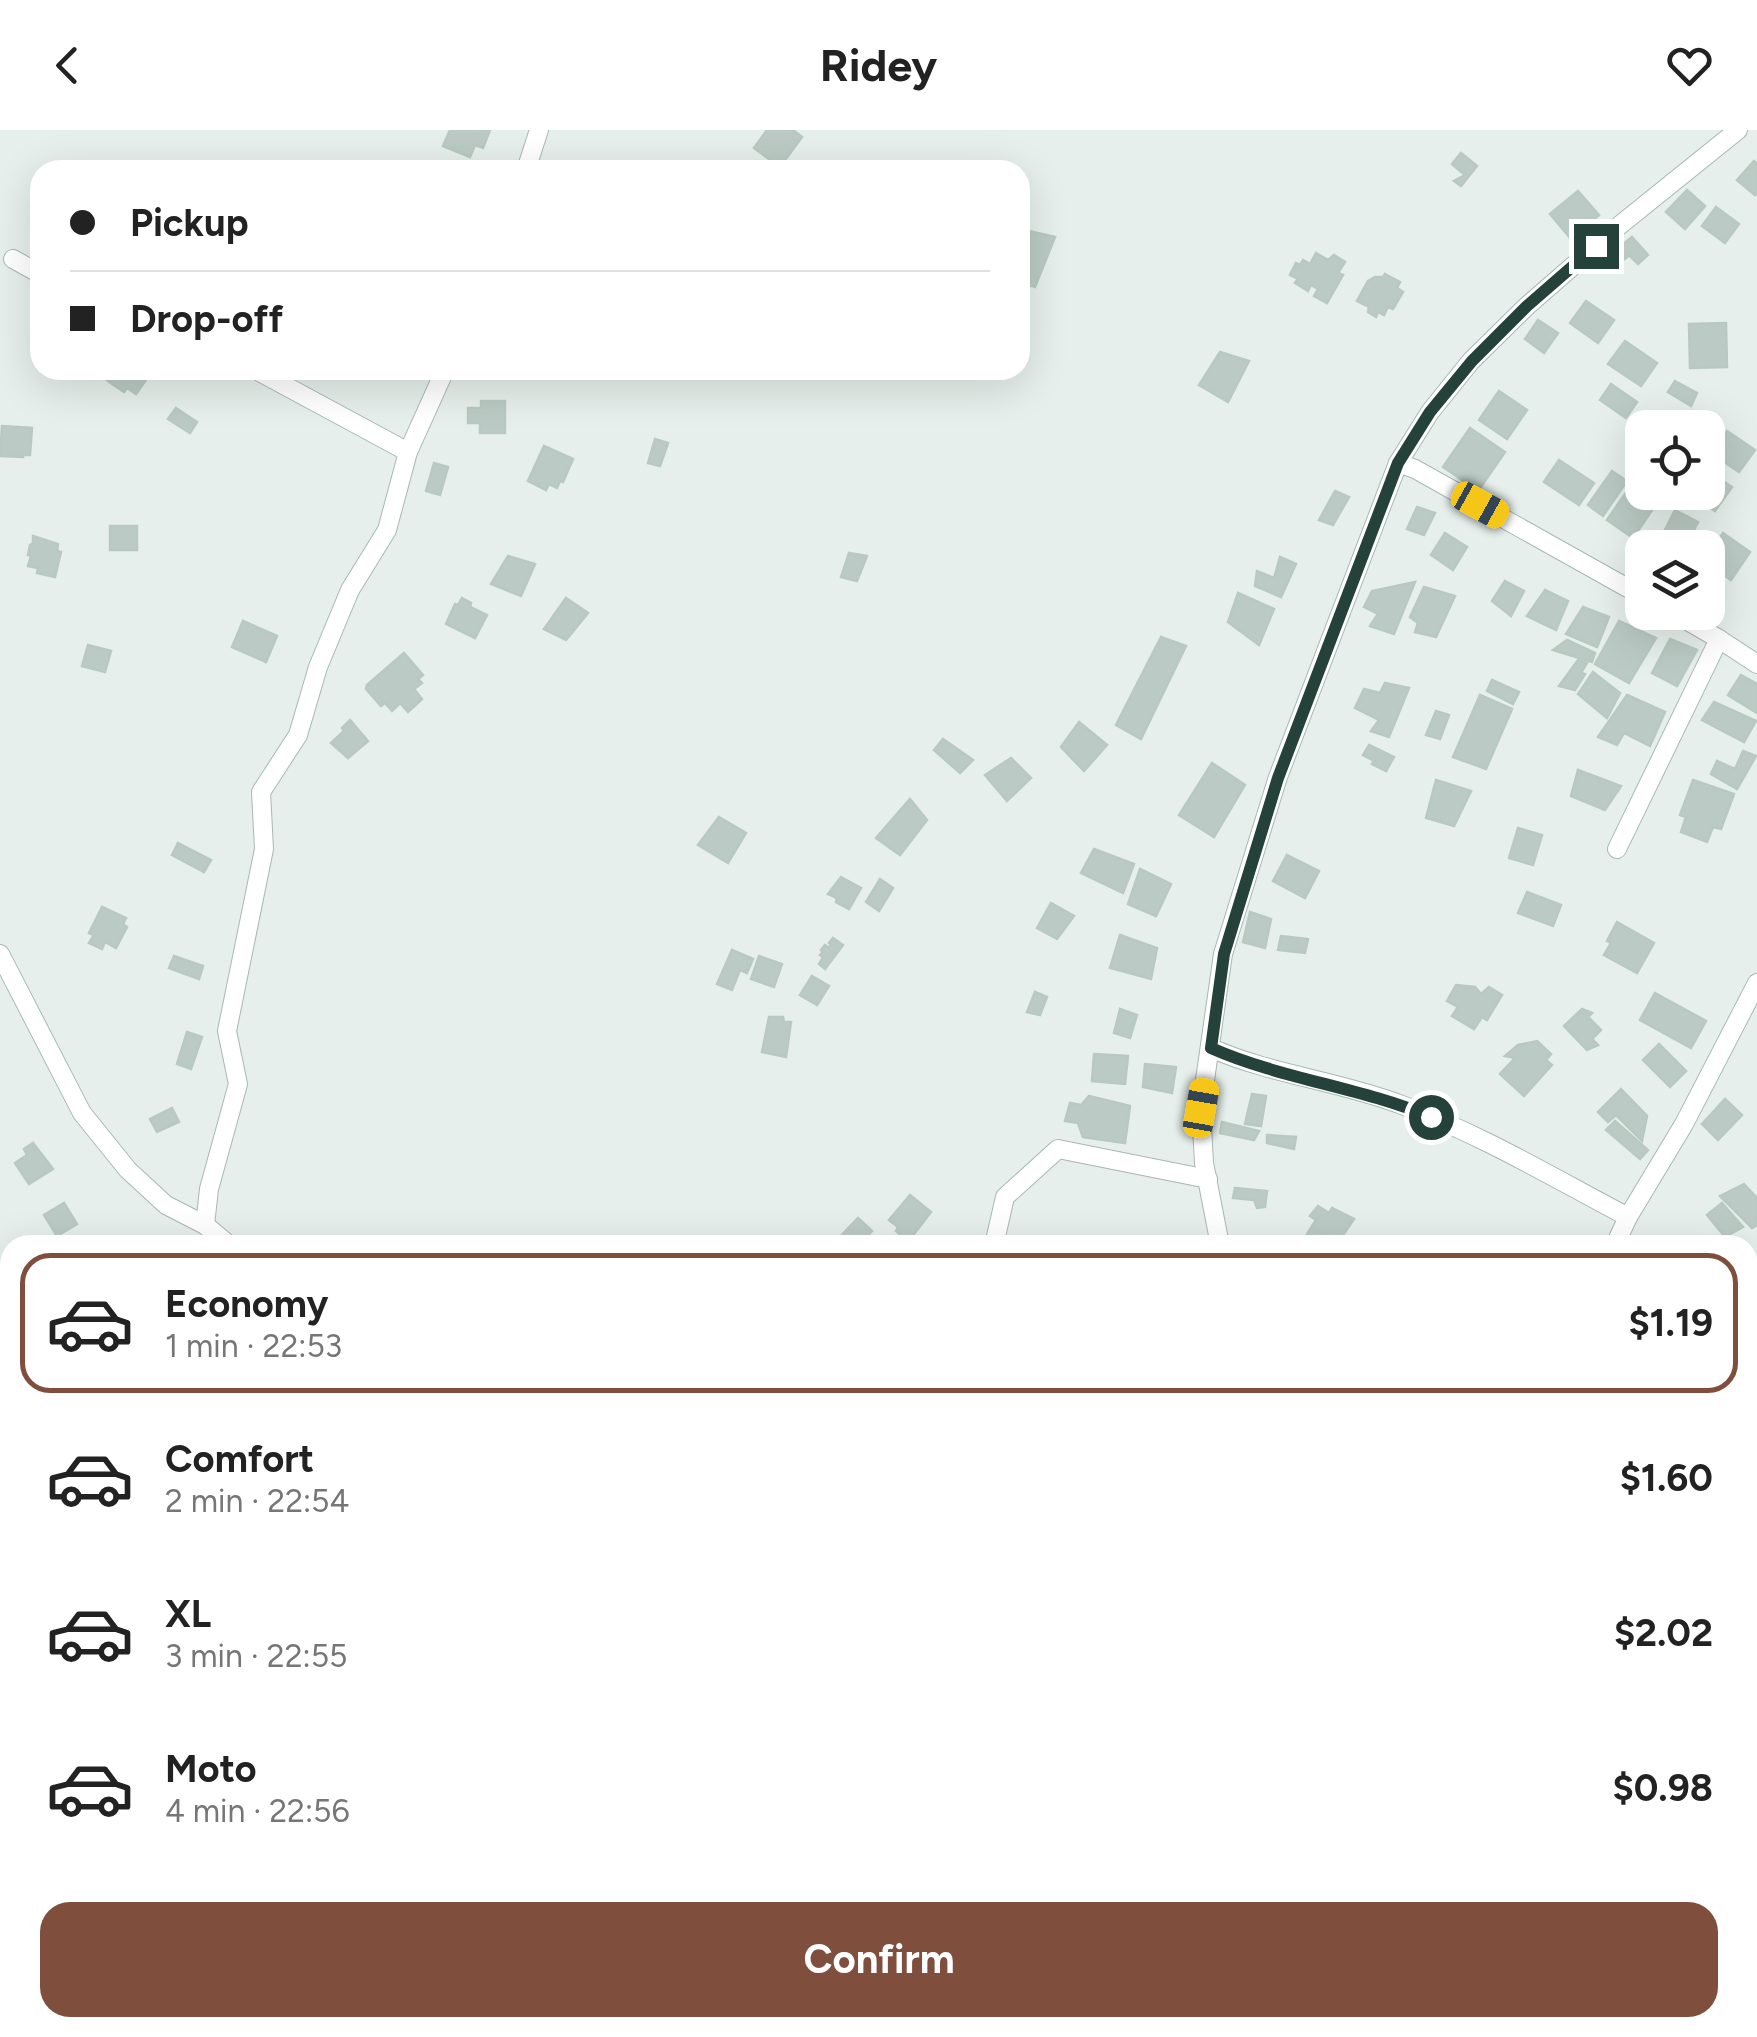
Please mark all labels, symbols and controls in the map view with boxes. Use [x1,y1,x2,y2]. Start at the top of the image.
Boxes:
icon: back [40,38,95,93]
text: Ridey [820,38,937,92]
icon: heart [1662,38,1717,93]
text: Pickup [130,200,248,246]
route end [1574,224,1619,269]
text: Drop-off [130,296,283,342]
map controls [1625,410,1725,630]
button: locate [1625,410,1725,510]
car [1446,477,1514,533]
button: layers [1625,530,1725,630]
car [1181,1076,1221,1140]
route start [1409,1095,1454,1140]
icon: car [45,1278,135,1368]
text: Economy [165,1281,328,1327]
text: $1.19 [1628,1300,1713,1346]
text: 1 min · 22:53 [165,1327,342,1365]
icon: car [45,1433,135,1523]
text: Comfort [165,1436,314,1482]
text: $1.60 [1620,1455,1713,1501]
text: 2 min · 22:54 [165,1482,349,1520]
icon: car [45,1588,135,1678]
text: XL [165,1591,211,1637]
text: $2.02 [1614,1610,1713,1656]
text: 3 min · 22:55 [165,1637,347,1675]
icon: car [45,1743,135,1833]
text: Moto [165,1746,257,1792]
text: $0.98 [1613,1765,1713,1811]
text: 4 min · 22:56 [165,1792,350,1830]
button: Confirm [40,1902,1718,2017]

